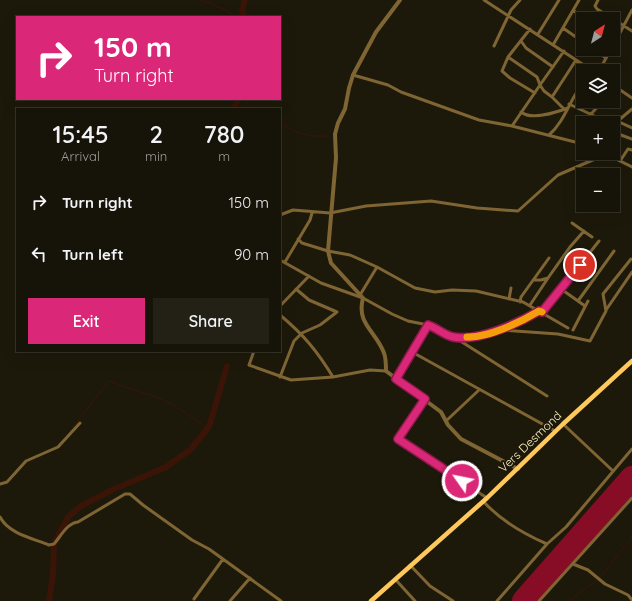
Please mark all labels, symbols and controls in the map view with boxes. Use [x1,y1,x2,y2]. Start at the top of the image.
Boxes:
north arrow [576,12,620,56]
map controls [576,12,620,212]
text: 150 m [94,29,172,64]
icon: right [28,32,80,84]
text: Turn right [94,64,174,87]
button: layers [576,64,620,108]
button: + [576,116,620,160]
text: 15:45 [53,119,109,149]
text: 2 [149,119,163,149]
text: 780 [204,119,244,149]
text: Arrival [61,148,100,164]
text: min [145,148,167,164]
text: m [218,148,230,164]
button: − [576,168,620,212]
icon: right [28,191,50,213]
text: Turn right [62,193,133,212]
text: 150 m [229,193,269,212]
icon: left [28,243,50,265]
text: Turn left [62,245,124,264]
text: 90 m [234,245,269,264]
pin [563,248,597,282]
icon: arrive [569,254,591,276]
button: Exit [28,298,145,344]
button: Share [153,298,269,344]
street label: Vers Desmond [495,408,564,475]
position arrow [441,460,483,502]

